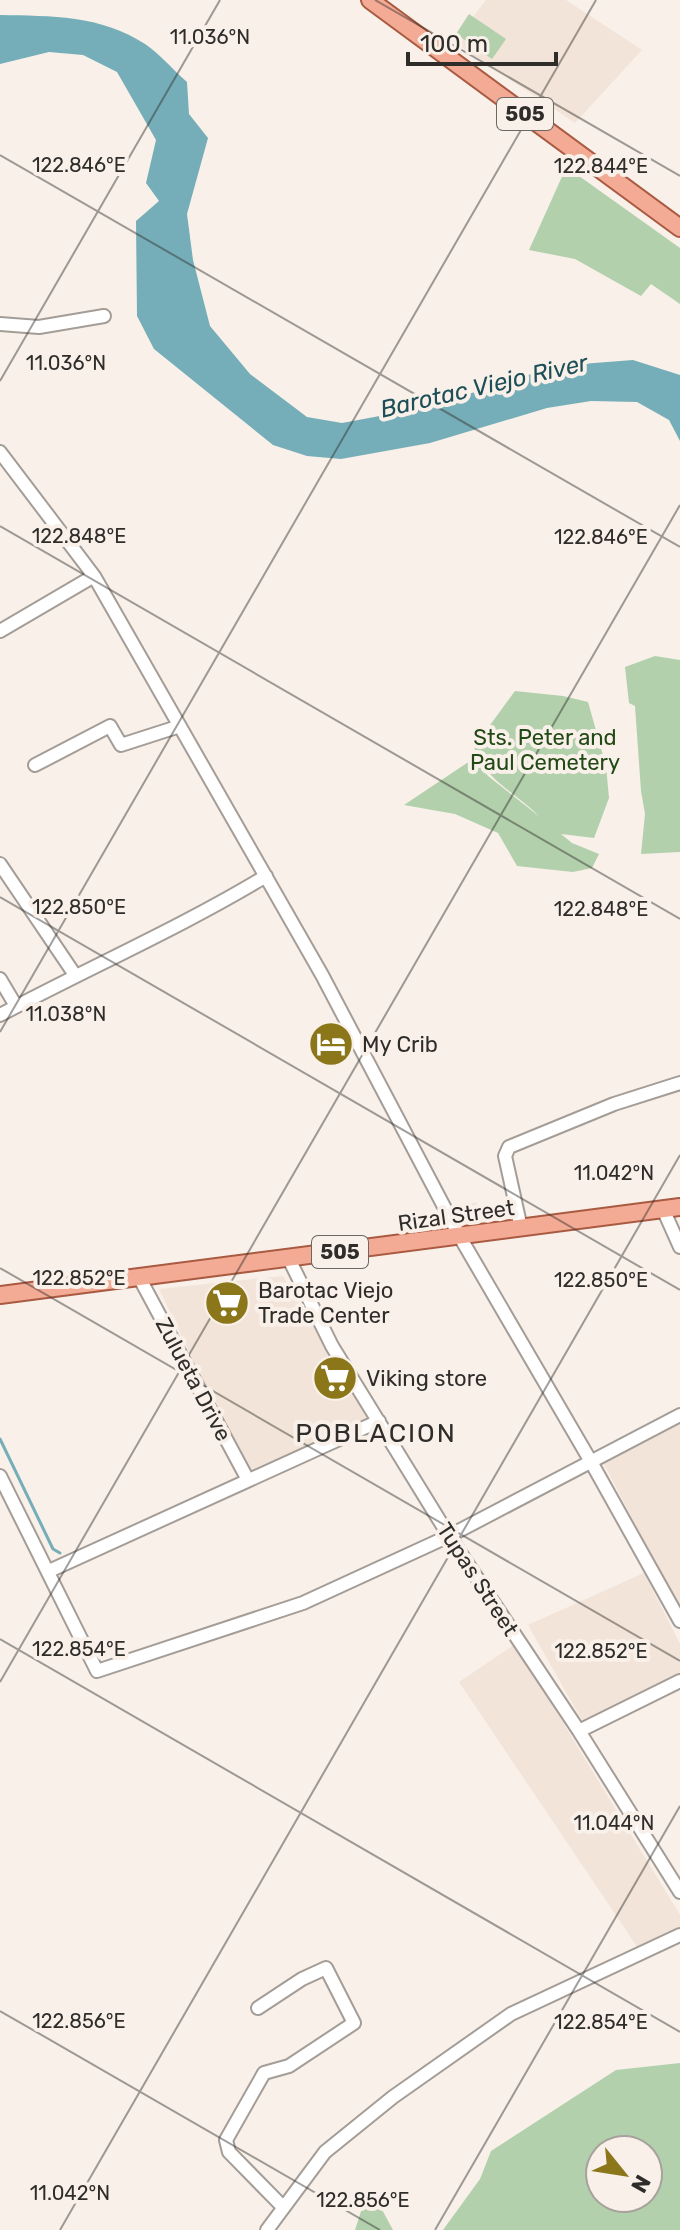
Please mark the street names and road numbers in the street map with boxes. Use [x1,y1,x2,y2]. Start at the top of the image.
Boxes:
road number: 505 [497,98,553,130]
street label: Rizal Street [396,1194,516,1237]
road number: 505 [312,1236,368,1268]
street label: Zulueta Drive [150,1313,237,1446]
street label: Tupas Street [431,1518,524,1641]

